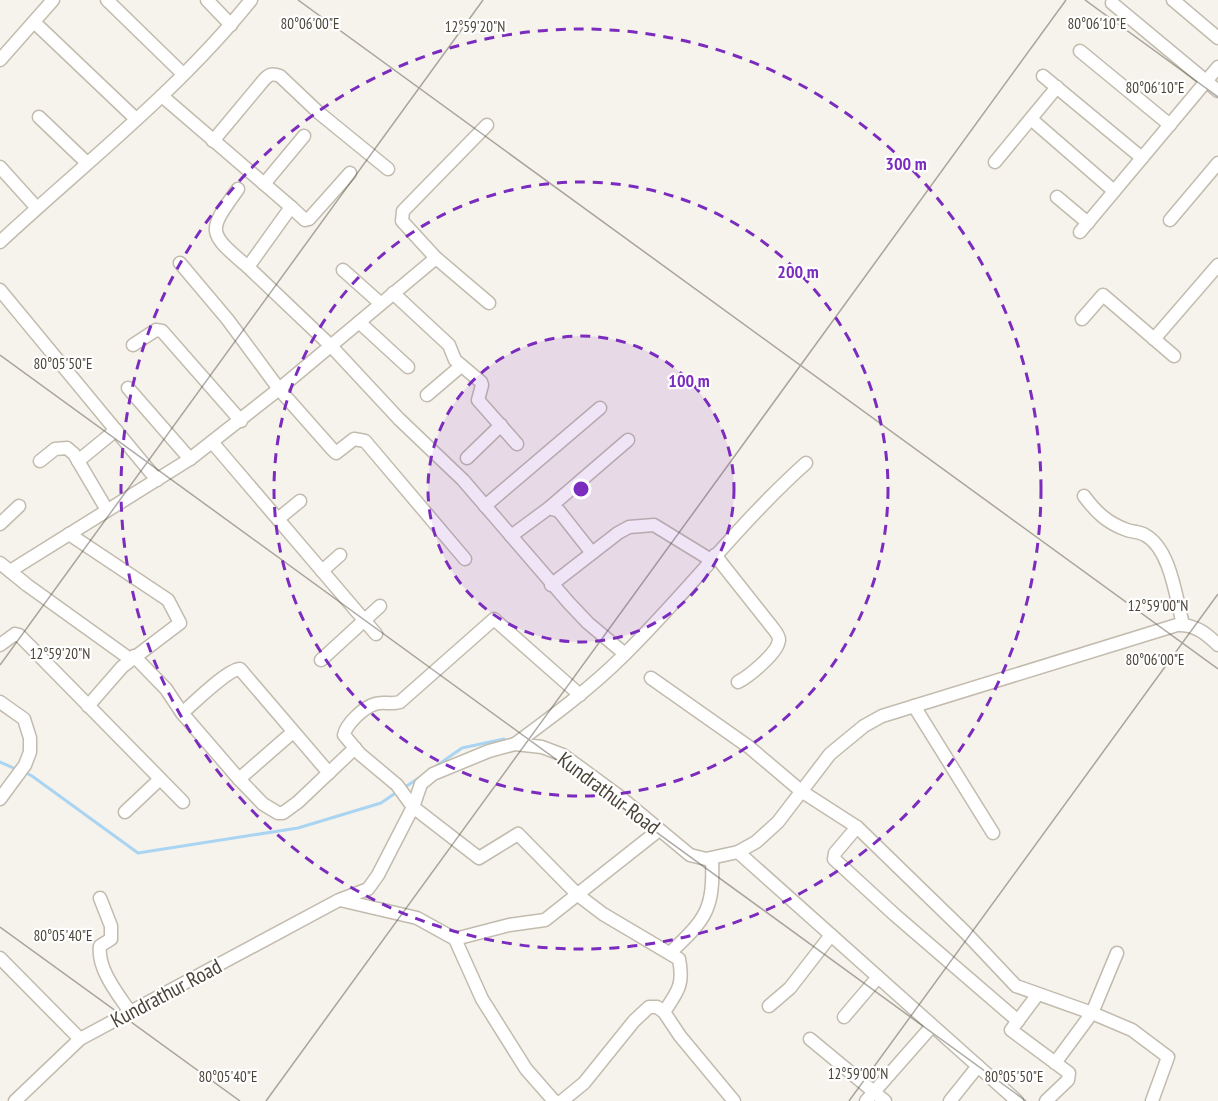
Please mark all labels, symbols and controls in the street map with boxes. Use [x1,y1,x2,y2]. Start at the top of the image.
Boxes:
text: 80°06'00"E [280,14,340,33]
text: 80°06'10"E [1067,14,1127,33]
text: 12°59'20"N [445,17,505,36]
text: 80°06'10"E [1125,78,1185,97]
text: 300 m [885,152,927,175]
text: 200 m [777,260,819,283]
text: 80°05'50"E [33,354,93,373]
text: 100 m [668,369,710,392]
centre of rings [571,479,591,499]
text: 12°59'00"N [1128,596,1188,615]
text: 12°59'20"N [30,644,90,663]
text: 80°06'00"E [1125,650,1185,669]
street label: Kundrathur Road [552,746,666,840]
text: 80°05'40"E [33,926,93,945]
street label: Kundrathur Road [106,953,226,1033]
text: 12°59'00"N [828,1064,888,1083]
text: 80°05'40"E [198,1067,258,1086]
text: 80°05'50"E [984,1067,1044,1086]

